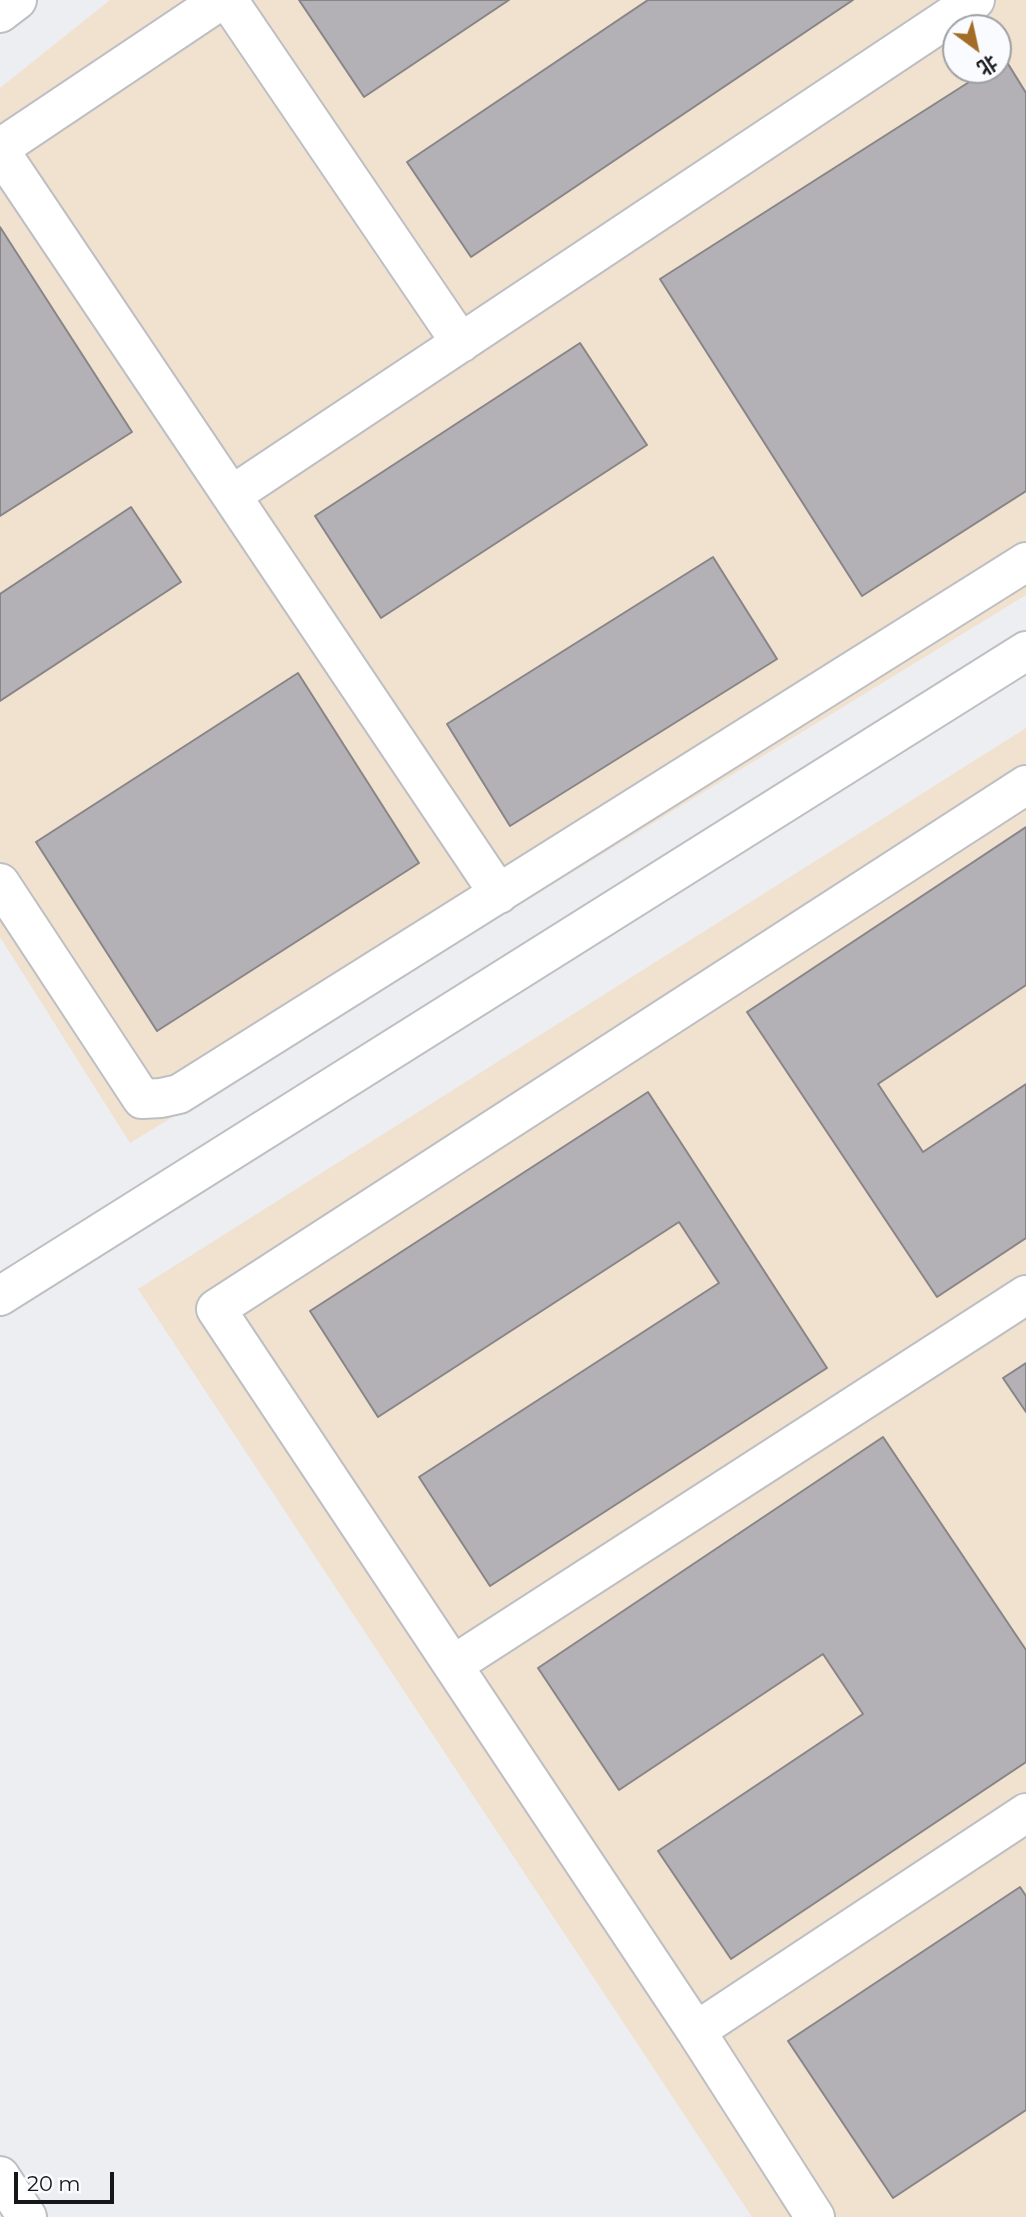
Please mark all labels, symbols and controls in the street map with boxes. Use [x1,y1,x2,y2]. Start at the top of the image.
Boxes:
north arrow [942,14,1012,84]
text: 北 [973,51,1002,80]
scale bar [18,2158,117,2202]
text: 20 m [27,2171,81,2196]

